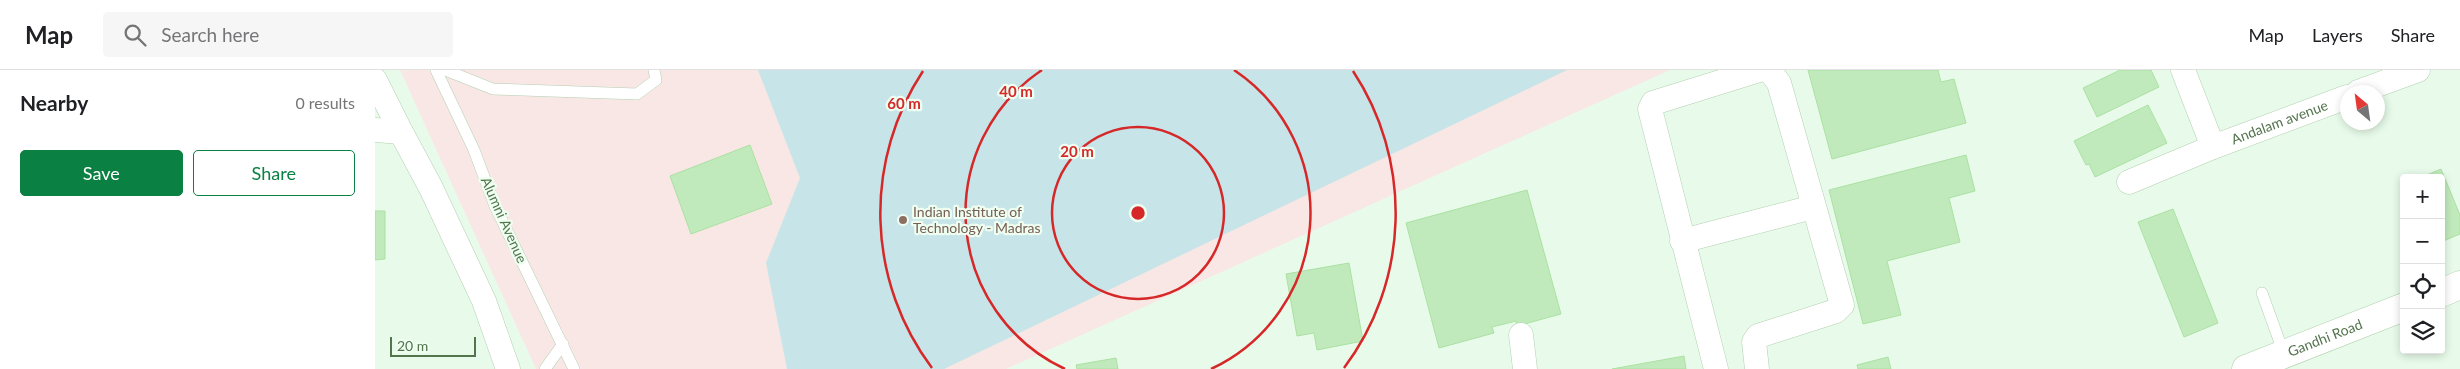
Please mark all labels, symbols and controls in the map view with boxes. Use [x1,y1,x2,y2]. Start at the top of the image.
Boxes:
search box [103,12,453,57]
text: Map [25,20,73,49]
icon: search [121,21,149,49]
text: Search here [161,23,259,46]
text: Map [2248,24,2284,46]
text: Layers [2312,24,2363,46]
text: Share [2391,24,2435,46]
text: 40 m [999,82,1033,100]
north arrow [2340,85,2385,130]
text: Nearby [20,90,88,115]
text: 0 results [295,93,355,112]
text: 60 m [887,94,921,112]
street label: Andalam avenue [2229,96,2330,147]
text: 20 m [1060,142,1094,160]
button: Save [20,150,183,196]
button: Share [193,150,355,196]
street label: Alumni Avenue [478,174,531,266]
map controls [2400,174,2445,354]
button: + [2400,174,2445,219]
place label: Indian Institute of Technology - Madras [913,203,1041,236]
centre of rings [1129,204,1147,222]
marker: Indian Institute of Technology - Madras [897,214,909,226]
button: − [2400,219,2445,264]
button: locate [2400,264,2445,309]
button: layers [2400,309,2445,354]
street label: Gandhi Road [2285,315,2365,360]
scale bar [390,334,476,357]
text: 20 m [397,337,428,354]

